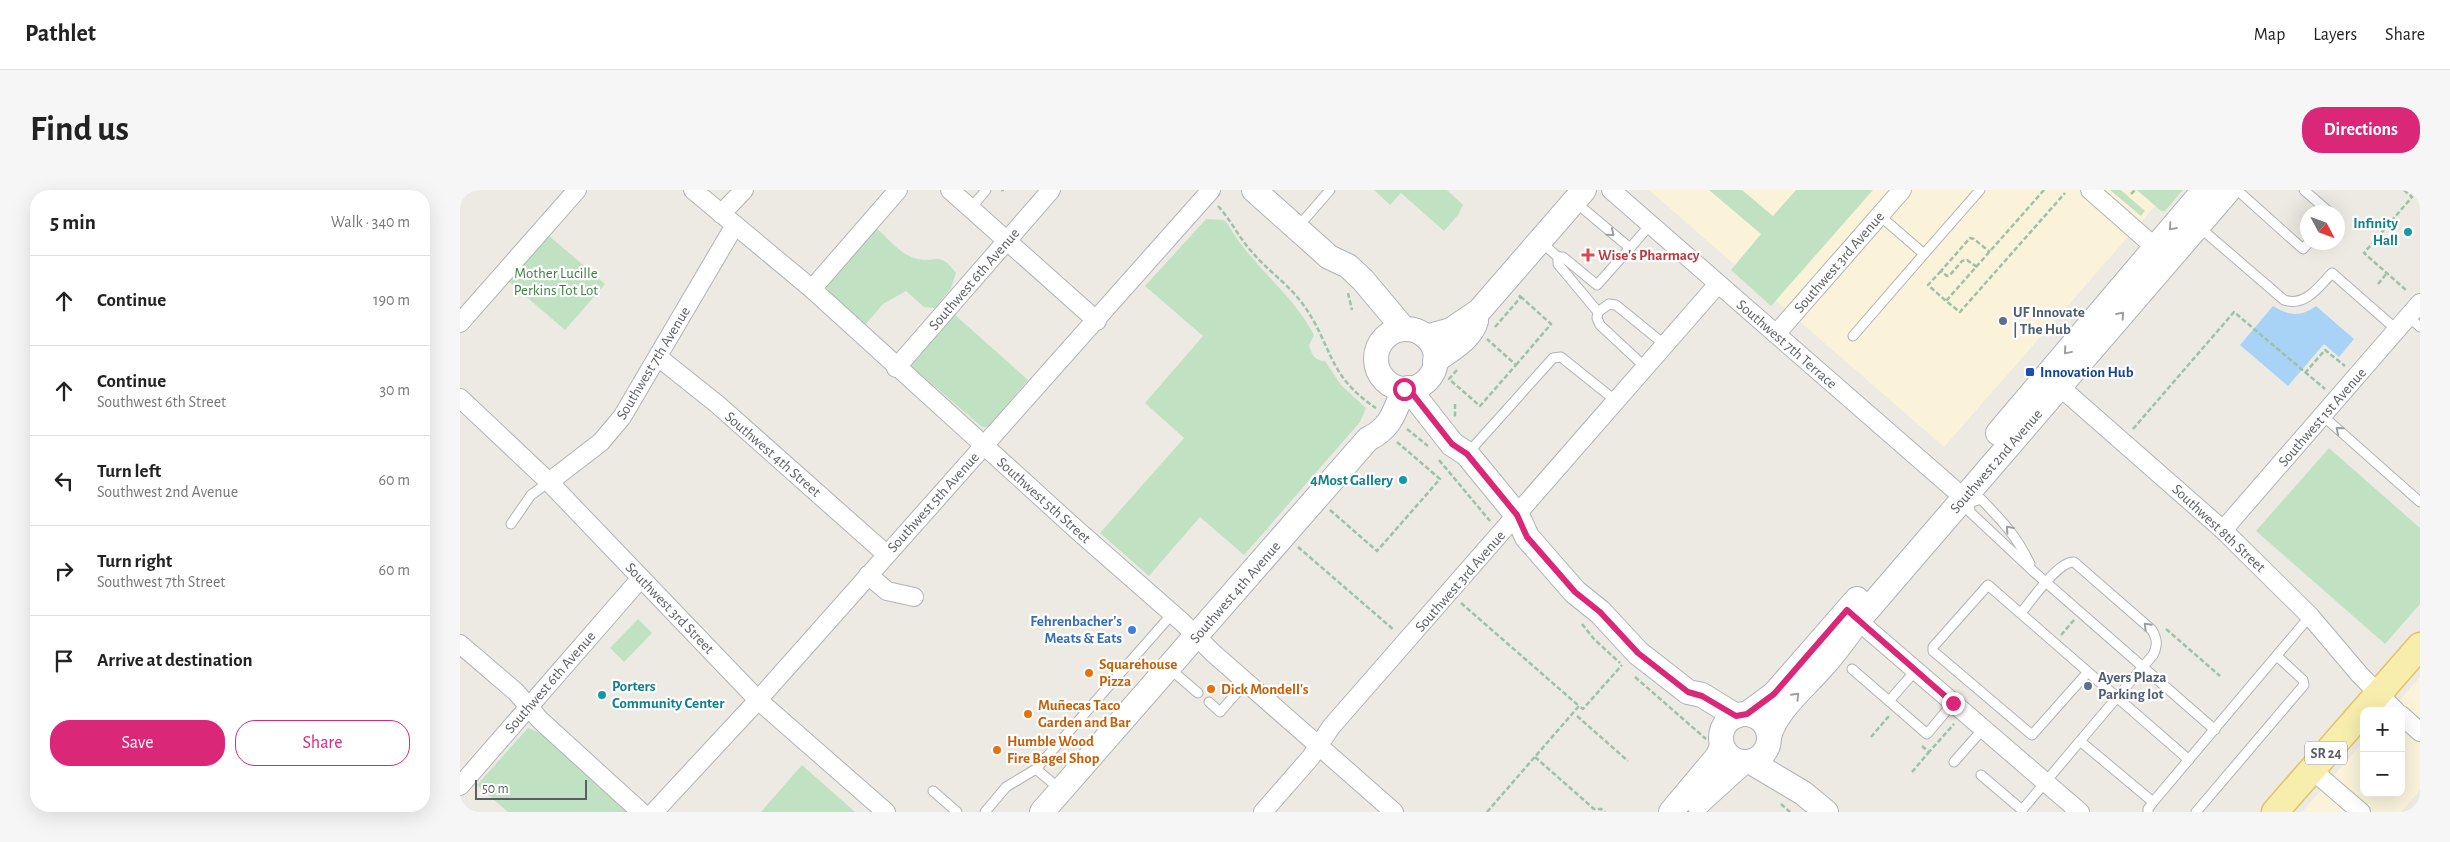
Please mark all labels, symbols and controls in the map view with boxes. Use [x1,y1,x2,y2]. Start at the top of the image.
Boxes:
text: Pathlet [25,22,96,46]
text: Map [2254,26,2285,44]
text: Layers [2313,26,2357,44]
text: Share [2385,26,2425,44]
button: Directions [2302,107,2420,153]
text: Find us [30,112,129,147]
north arrow [2300,205,2345,250]
street label: Southwest 3rd Avenue [1791,209,1887,316]
text: 5 min [50,212,96,233]
text: Walk · 340 m [331,214,410,230]
place label: Infinity Hall [2353,216,2398,248]
one-way arrow [2169,221,2178,230]
street label: Southwest 6th Avenue [926,225,1023,333]
marker: Infinity Hall [2402,226,2414,238]
one-way arrow [1606,227,1615,236]
place label: Wise's Pharmacy [1598,248,1700,263]
marker: Wise's Pharmacy [1582,249,1594,261]
park label: Mother Lucille Perkins Tot Lot [514,266,598,298]
icon: ahead [50,287,78,315]
text: Continue [97,291,166,310]
text: 190 m [373,292,410,308]
street label: Southwest 7th Terrace [1734,297,1840,392]
street label: Southwest 7th Avenue [614,304,693,422]
place label: UF Innovate | The Hub [2013,305,2085,338]
one-way arrow [2115,312,2123,321]
marker: UF Innovate | The Hub [1997,315,2009,327]
one-way arrow [2064,345,2073,354]
place label: Innovation Hub [2040,365,2134,380]
street label: Southwest 1st Avenue [2276,365,2369,470]
marker: Innovation Hub [2024,366,2036,378]
text: Continue [97,372,166,391]
icon: ahead [50,377,78,405]
route start [1393,378,1416,401]
text: 30 m [380,382,410,398]
text: Southwest 6th Street [97,394,226,410]
street label: Southwest 2nd Avenue [1947,406,2045,516]
street label: Southwest 4th Street [722,409,824,500]
one-way arrow [2336,426,2345,435]
street label: Southwest 5th Avenue [885,449,982,555]
street label: Southwest 5th Street [994,455,1094,546]
text: Turn left [97,462,161,481]
icon: left [50,467,78,495]
text: 60 m [379,472,410,488]
place label: 4Most Gallery [1310,473,1393,488]
marker: 4Most Gallery [1397,474,1409,486]
street label: Southwest 8th Street [2169,482,2268,575]
text: Southwest 2nd Avenue [97,484,238,500]
one-way arrow [2006,526,2015,535]
street label: Southwest 3rd Avenue [1412,528,1508,635]
street label: Southwest 4th Avenue [1187,538,1284,646]
text: Turn right [97,552,172,571]
icon: right [50,557,78,585]
street label: Southwest 3rd Street [622,560,717,657]
text: 60 m [379,562,410,578]
text: Southwest 7th Street [97,574,225,590]
place label: Fehrenbacher's Meats & Eats [1030,614,1122,646]
one-way arrow [2144,623,2153,632]
marker: Fehrenbacher's Meats & Eats [1126,624,1138,636]
street label: Southwest 6th Avenue [502,628,599,736]
icon: arrive [50,647,78,675]
text: Arrive at destination [97,651,253,670]
place label: Squarehouse Pizza [1099,657,1177,689]
marker: Squarehouse Pizza [1083,667,1095,679]
place label: Ayers Plaza Parking lot [2098,670,2167,702]
place label: Porters Community Center [612,679,725,711]
marker: Ayers Plaza Parking lot [2082,680,2094,692]
place label: Dick Mondell's [1221,682,1309,697]
marker: Dick Mondell's [1205,683,1217,695]
marker: Porters Community Center [596,689,608,701]
one-way arrow [1790,692,1799,701]
route end [1942,692,1965,715]
place label: Muñecas Taco Garden and Bar [1038,698,1131,730]
map controls [2360,707,2405,797]
button: + [2360,707,2405,752]
marker: Muñecas Taco Garden and Bar [1022,708,1034,720]
button: Save [50,720,225,766]
button: Share [235,720,410,766]
place label: Humble Wood Fire Bagel Shop [1007,734,1100,766]
road number: SR 24 [2305,742,2347,764]
marker: Humble Wood Fire Bagel Shop [991,744,1003,756]
button: − [2360,752,2405,797]
scale bar [475,777,588,800]
text: 50 m [482,782,509,796]

